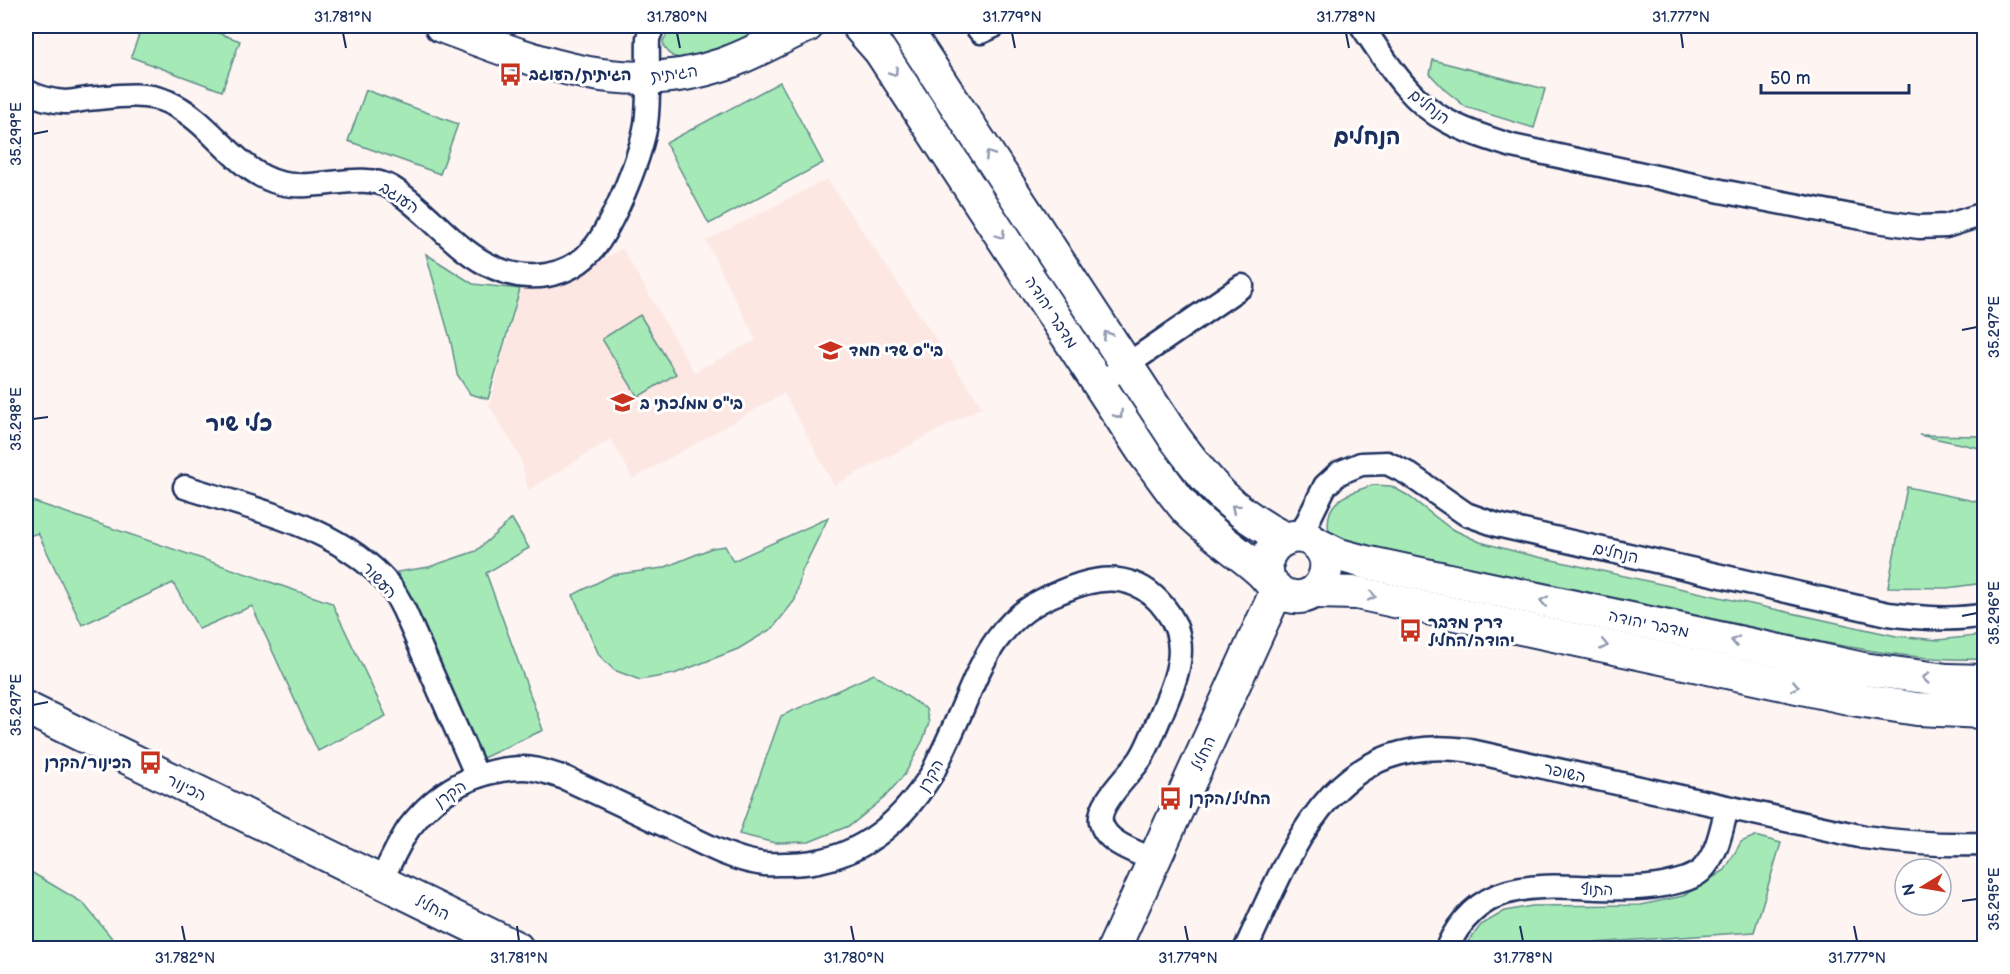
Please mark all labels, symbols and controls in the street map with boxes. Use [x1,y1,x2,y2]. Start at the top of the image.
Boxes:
text: 31.781°N [314,8,372,27]
text: 31.780°N [646,8,708,27]
text: 31.779°N [982,8,1042,27]
text: 31.778°N [1316,8,1376,27]
text: 31.777°N [1652,8,1710,27]
scale bar [1761,57,1910,95]
bus stop icon: הגיתית/העוגב [498,61,524,87]
street label: הגיתית [649,62,699,87]
one-way arrow [887,65,898,76]
place label: הגיתית/העוגב [528,66,632,85]
text: 50 m [1770,68,1811,89]
street label: הנחלים [1405,85,1453,129]
text: 35.299°E [7,102,26,166]
district label: הנחלים [1334,124,1400,151]
one-way arrow [985,151,996,162]
street label: העוגב [376,178,422,218]
one-way arrow [994,228,1005,239]
street label: מדבר יהודה [1020,273,1081,352]
text: 35.297°E [1985,296,2004,358]
one-way arrow [1104,331,1115,342]
school or university icon: בי"ס שדי חמד [818,337,844,363]
place label: בי"ס שדי חמד [849,342,944,361]
text: 35.298°E [7,387,26,451]
school or university icon: בי"ס ממלכתי ב [609,390,635,416]
place label: בי"ס ממלכתי ב [639,395,743,414]
one-way arrow [1112,409,1123,420]
district label: כלי שיר [206,411,272,438]
one-way arrow [1231,505,1242,516]
street label: הנחלים [1591,539,1640,568]
street label: העשור [357,559,400,603]
text: 35.296°E [1985,581,2004,645]
one-way arrow [1367,589,1377,602]
one-way arrow [1539,595,1549,608]
street label: מדבר יהודה [1607,607,1691,642]
place label: דרך מדבר יהודה/החליל [1428,614,1514,651]
bus stop icon: דרך מדבר יהודה/החליל [1397,618,1423,644]
one-way arrow [1730,636,1740,649]
one-way arrow [1599,638,1609,651]
one-way arrow [1922,672,1931,685]
text: 35.297°E [7,674,26,736]
one-way arrow [1789,679,1799,692]
street label: החליל [1188,733,1220,774]
bus stop icon: הכינור/הקרן [137,749,163,775]
place label: הכינור/הקרן [44,754,132,773]
street label: הקרן [915,756,948,795]
street label: השופר [1542,759,1588,788]
street label: הכינור [163,771,209,806]
street label: הקרן [431,777,470,812]
bus stop icon: החליל/הקרן [1158,785,1184,811]
place label: החליל/הקרן [1189,790,1271,809]
north arrow [1893,857,1953,917]
text: 35.295°E [1985,867,2004,931]
street label: התוף [1580,881,1614,900]
text: N [1899,882,1920,897]
street label: החליל [412,892,453,925]
text: 31.782°N [155,949,215,968]
text: 31.781°N [490,949,548,968]
text: 31.780°N [823,949,885,968]
text: 31.779°N [1158,949,1218,968]
text: 31.778°N [1493,949,1553,968]
text: 31.777°N [1828,949,1886,968]

